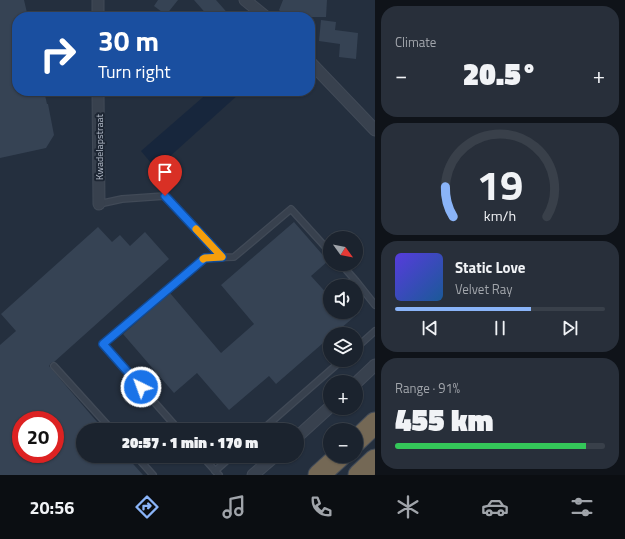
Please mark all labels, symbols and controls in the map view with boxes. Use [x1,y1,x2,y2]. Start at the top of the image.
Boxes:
text: 30 m [98,19,159,62]
icon: right [32,28,84,80]
text: Climate [395,32,436,52]
text: 20.5° [463,51,537,97]
text: Turn right [98,58,171,85]
text: − [395,58,407,92]
text: + [593,58,605,92]
street label: Kwadelapstraat [92,113,107,180]
text: 19 [477,153,523,216]
pin [148,155,182,196]
icon: arrive [154,161,176,183]
text: km/h [484,204,516,226]
north arrow [323,231,363,271]
map controls [323,231,363,463]
text: Static Love [455,256,526,279]
button: sound [323,279,363,319]
text: Velvet Ray [455,279,513,299]
icon: previous [419,317,441,339]
icon: pause [489,317,511,339]
icon: next [559,317,581,339]
button: layers [323,327,363,367]
position arrow [120,366,162,408]
button: + [323,375,363,415]
text: Range · 91% [395,378,460,398]
text: 455 km [395,397,493,443]
speed limit sign: 20 [12,411,64,463]
button: − [323,423,363,463]
text: 20:57 · 1 min · 170 m [122,431,258,454]
icon: directions [133,493,161,521]
icon: music [220,493,248,521]
icon: phone [307,493,335,521]
icon: climate [394,493,422,521]
icon: car [481,493,509,521]
icon: filters [568,493,596,521]
text: 20:56 [29,494,74,521]

